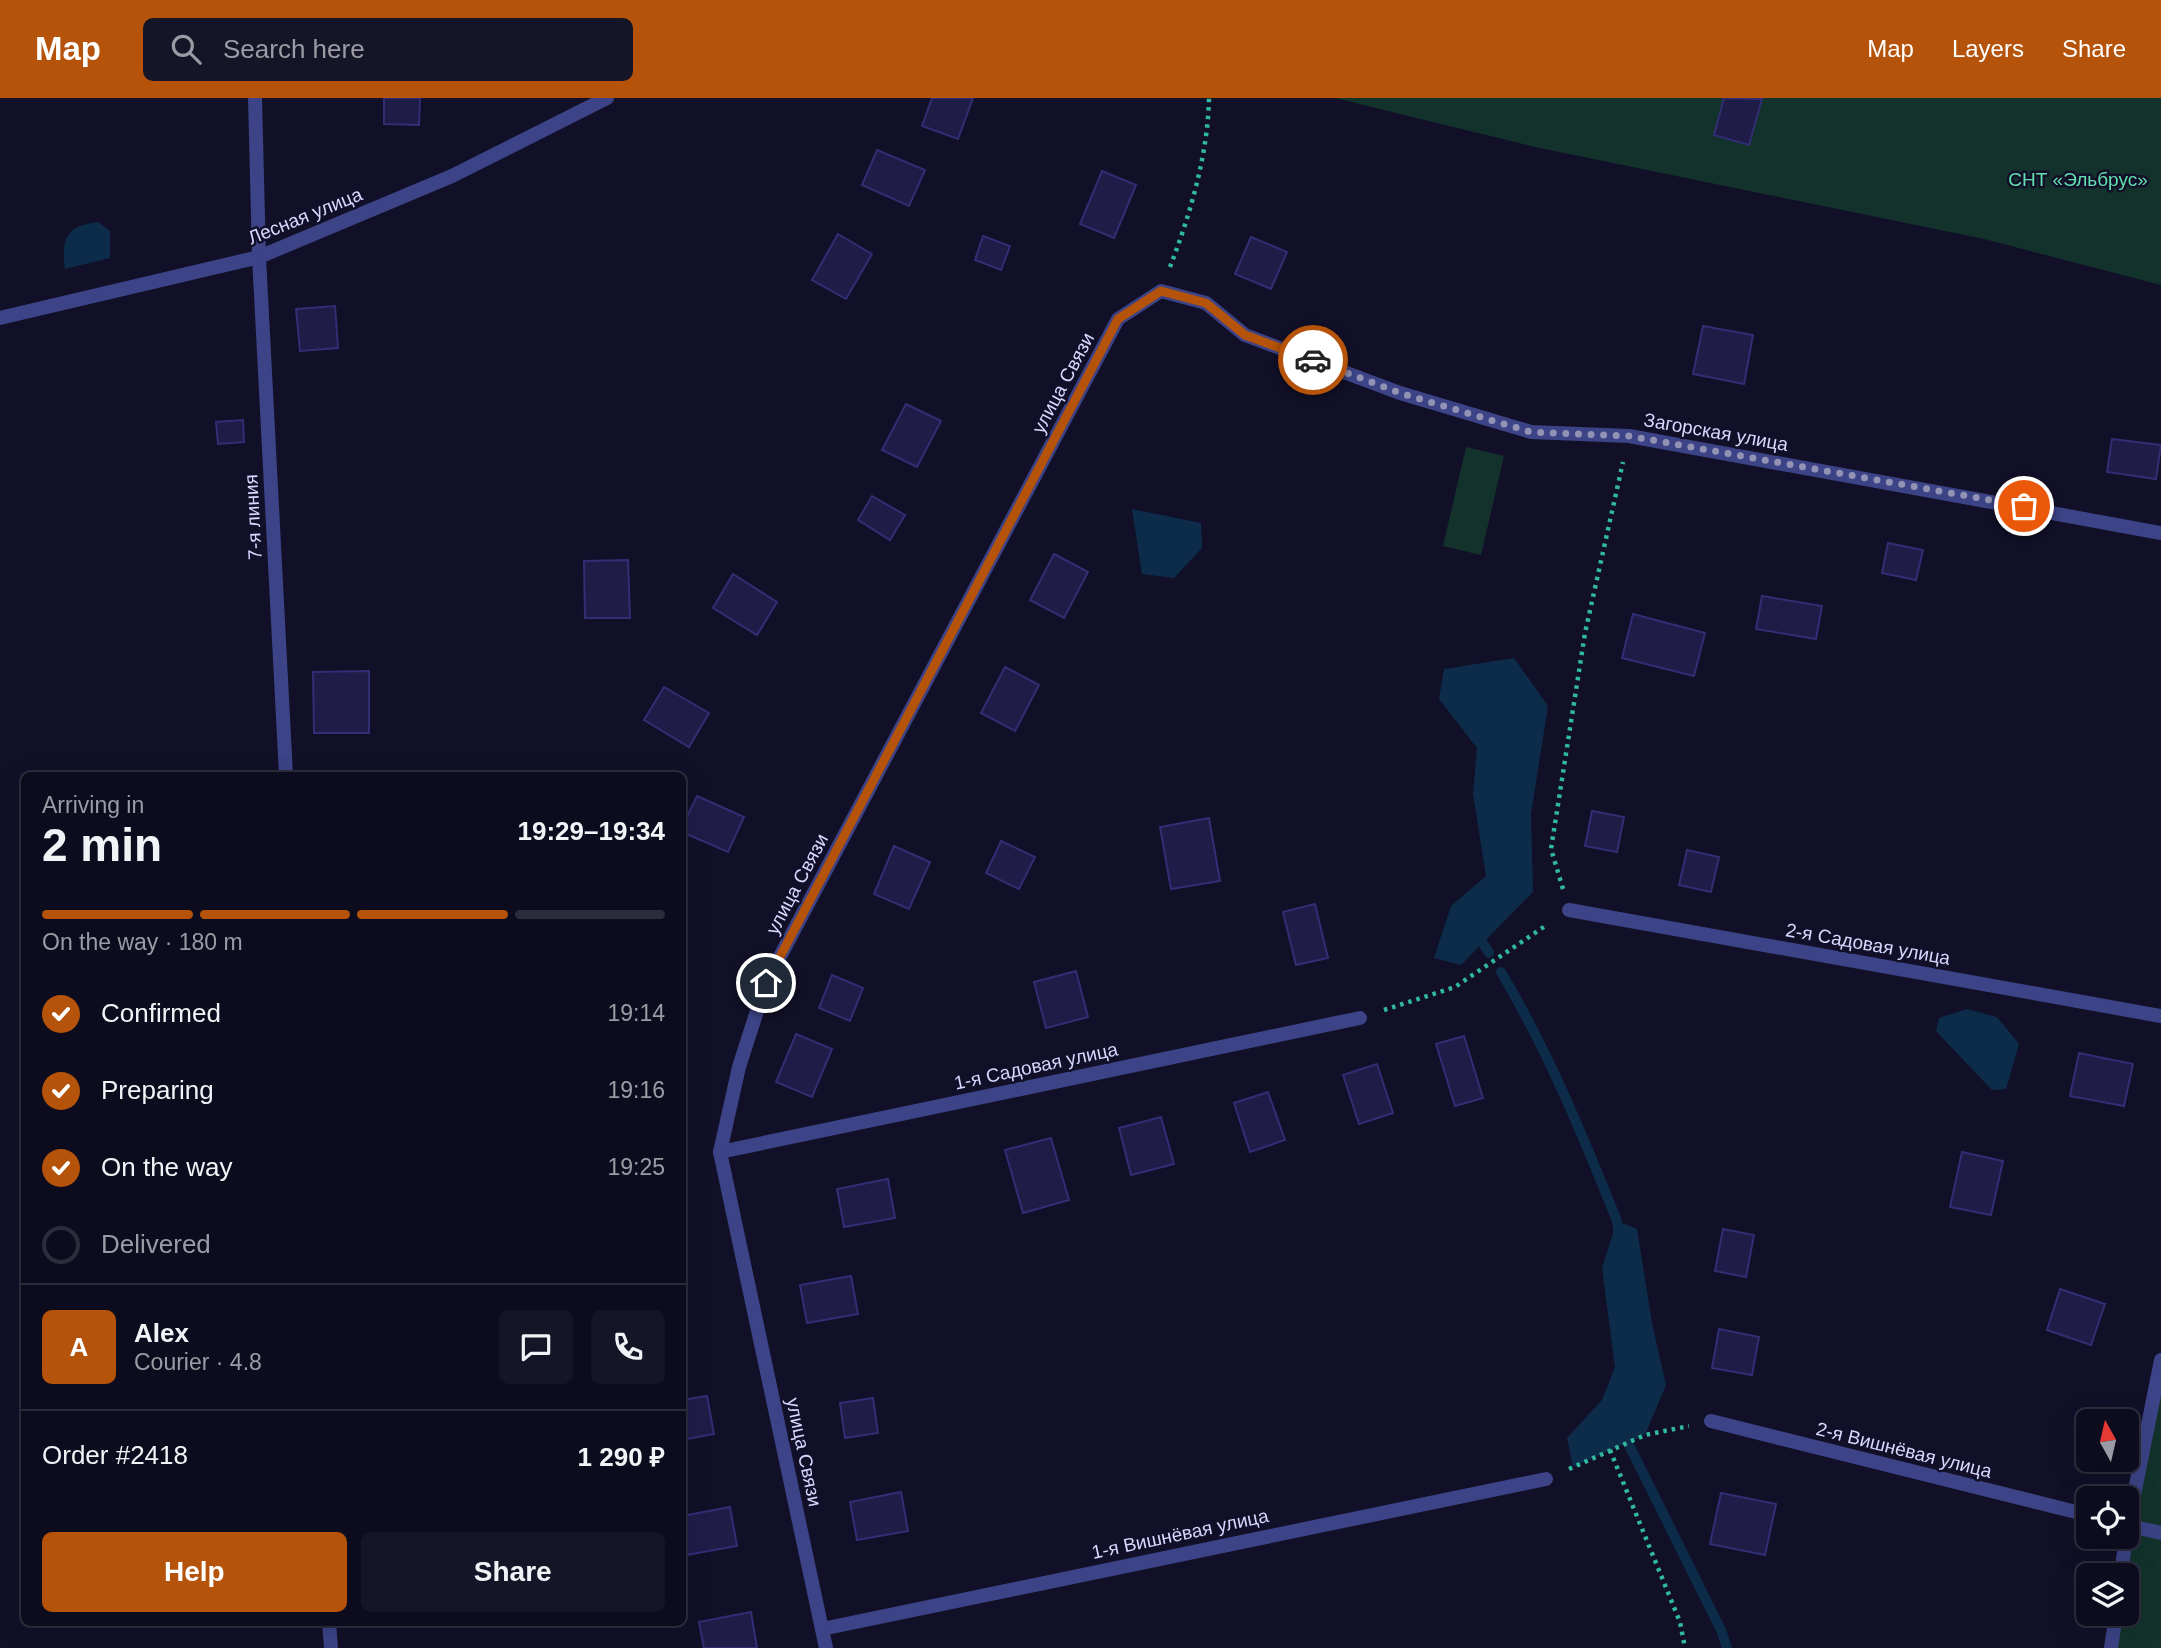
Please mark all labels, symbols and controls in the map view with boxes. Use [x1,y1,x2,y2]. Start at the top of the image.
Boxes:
search box [143,18,633,81]
text: Map [35,30,101,67]
icon: search [167,30,205,68]
text: Search here [223,34,365,64]
text: Map [1867,35,1914,62]
text: Layers [1952,35,2024,62]
text: Share [2062,35,2126,62]
park label: СНТ «Эльбрус» [2008,169,2148,190]
street label: Лесная улица [245,183,366,248]
courier [1278,325,1348,395]
street label: улица Связи [1028,329,1098,437]
icon: car [1294,341,1332,379]
street label: Загорская улица [1642,409,1790,455]
street label: 7-я линия [240,474,266,560]
pin [1994,476,2054,536]
icon: bag [2005,487,2043,525]
text: Arriving in [42,792,144,818]
text: 19:29–19:34 [518,816,665,846]
text: 2 min [42,819,162,871]
street label: улица Связи [762,830,832,938]
street label: 2-я Садовая улица [1784,919,1952,969]
text: On the way · 180 m [42,929,243,955]
pin [736,953,796,1013]
icon: home [747,964,785,1002]
icon: check [42,995,80,1033]
text: Confirmed [101,998,221,1028]
text: 19:14 [607,1000,665,1026]
street label: 1-я Садовая улица [952,1038,1120,1094]
icon: check [42,1072,80,1110]
text: Preparing [101,1075,214,1105]
text: 19:16 [607,1077,665,1103]
icon: check [42,1149,80,1187]
text: On the way [101,1152,233,1182]
text: 19:25 [607,1154,665,1180]
text: Delivered [101,1229,211,1259]
button: chat [499,1310,573,1384]
button: phone [591,1310,665,1384]
text: Alex [134,1318,189,1348]
text: A [70,1332,88,1362]
text: Courier · 4.8 [134,1349,262,1375]
street label: улица Связи [782,1396,826,1508]
north arrow [2076,1409,2138,1472]
map controls [2076,1409,2139,1626]
street label: 2-я Вишнёвая улица [1814,1418,1994,1482]
text: Order #2418 [42,1440,188,1470]
text: 1 290 ₽ [578,1442,665,1472]
button: locate [2076,1486,2139,1549]
street label: 1-я Вишнёвая улица [1090,1505,1271,1563]
button: Help [42,1532,347,1612]
button: Share [361,1532,665,1612]
button: layers [2076,1563,2139,1626]

